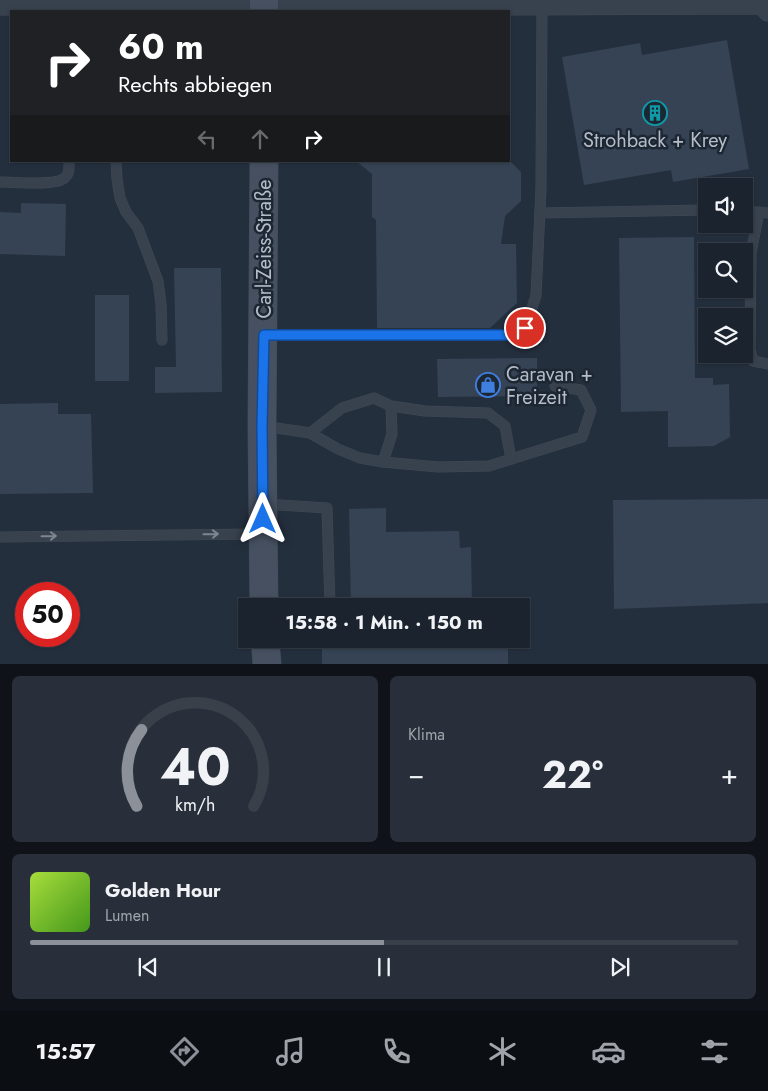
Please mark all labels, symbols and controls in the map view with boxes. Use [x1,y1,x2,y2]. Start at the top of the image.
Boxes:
text: 60 m [118,22,204,72]
icon: right [35,30,100,95]
text: Rechts abbiegen [118,68,273,100]
building icon: Strohback + Krey [642,100,668,126]
icon: left [193,125,221,153]
icon: ahead [246,125,274,153]
icon: right [299,125,327,153]
place label: Strohback + Krey [583,126,727,155]
map controls [698,178,753,363]
button: sound [698,178,753,233]
street label: Carl-Zeiss-Straße [250,180,279,318]
button: search [698,243,753,298]
pin [504,307,546,349]
button: layers [698,308,753,363]
icon: arrive [511,314,539,342]
place label: Caravan + Freizeit [506,360,593,412]
shop icon: Caravan + Freizeit [475,372,501,398]
position arrow [236,492,288,544]
one-way arrow [203,529,219,538]
one-way arrow [40,531,56,541]
speed limit sign: 50 [15,582,80,647]
text: 15:58 · 1 Min. · 150 m [285,609,483,636]
text: Klima [408,723,445,746]
text: 40 [160,729,230,805]
text: 22° [542,747,603,802]
text: − [408,754,425,795]
text: + [721,754,738,795]
text: km/h [175,792,215,818]
text: Golden Hour [105,877,221,904]
text: Lumen [105,904,149,927]
icon: previous [134,953,162,981]
icon: pause [370,953,398,981]
icon: next [606,953,634,981]
icon: directions [167,1034,202,1069]
icon: music [273,1034,308,1069]
icon: phone [379,1034,414,1069]
icon: climate [485,1034,520,1069]
icon: car [591,1034,626,1069]
icon: filters [697,1034,732,1069]
text: 15:57 [36,1035,96,1067]

